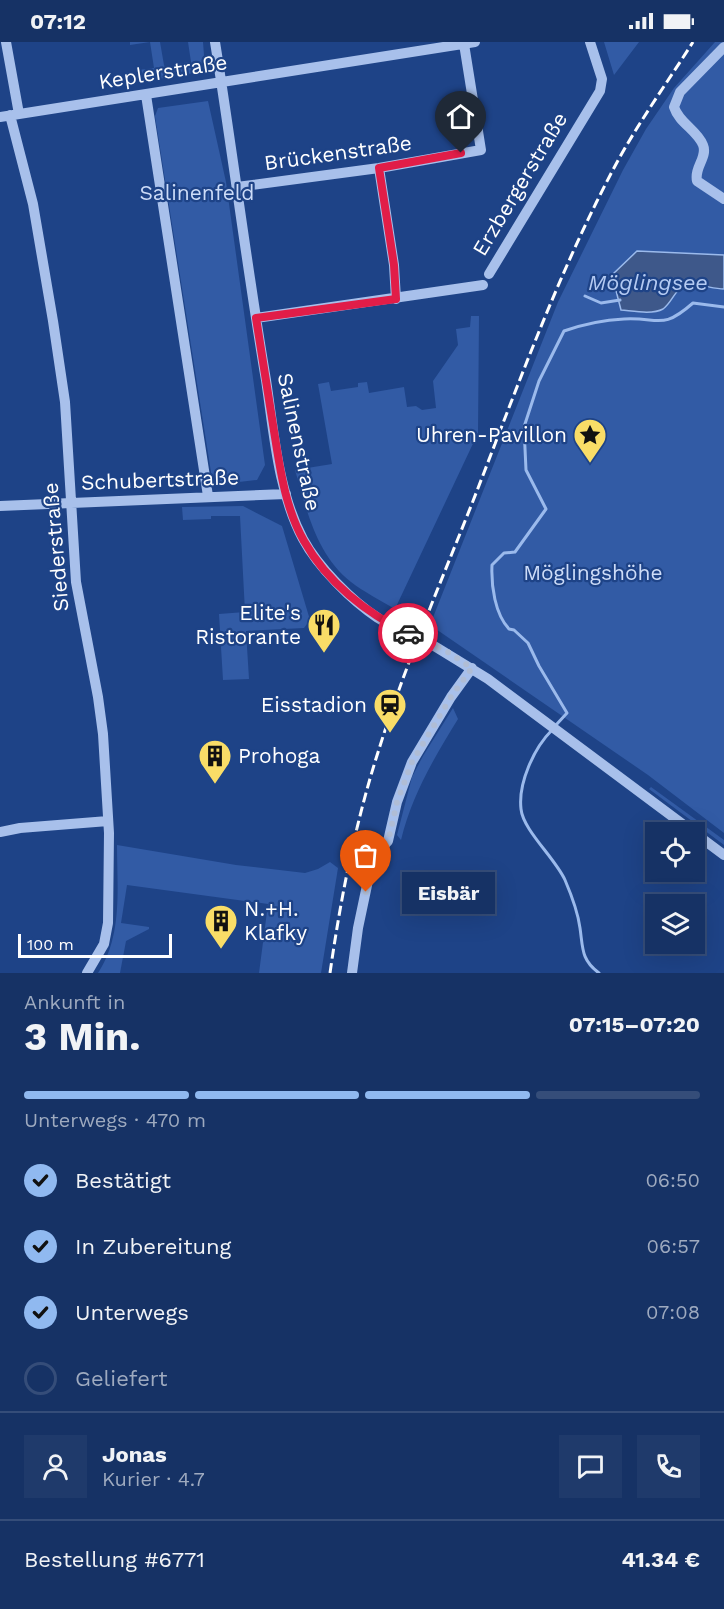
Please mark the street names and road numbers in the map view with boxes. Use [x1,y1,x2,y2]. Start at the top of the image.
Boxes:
street label: Keplerstraße [97,49,229,94]
street label: Erzbergerstraße [467,107,572,260]
street label: Brückenstraße [263,130,413,175]
street label: Salinenstraße [273,371,326,513]
street label: Schubertstraße [80,464,240,495]
street label: Siederstraße [37,481,74,613]

